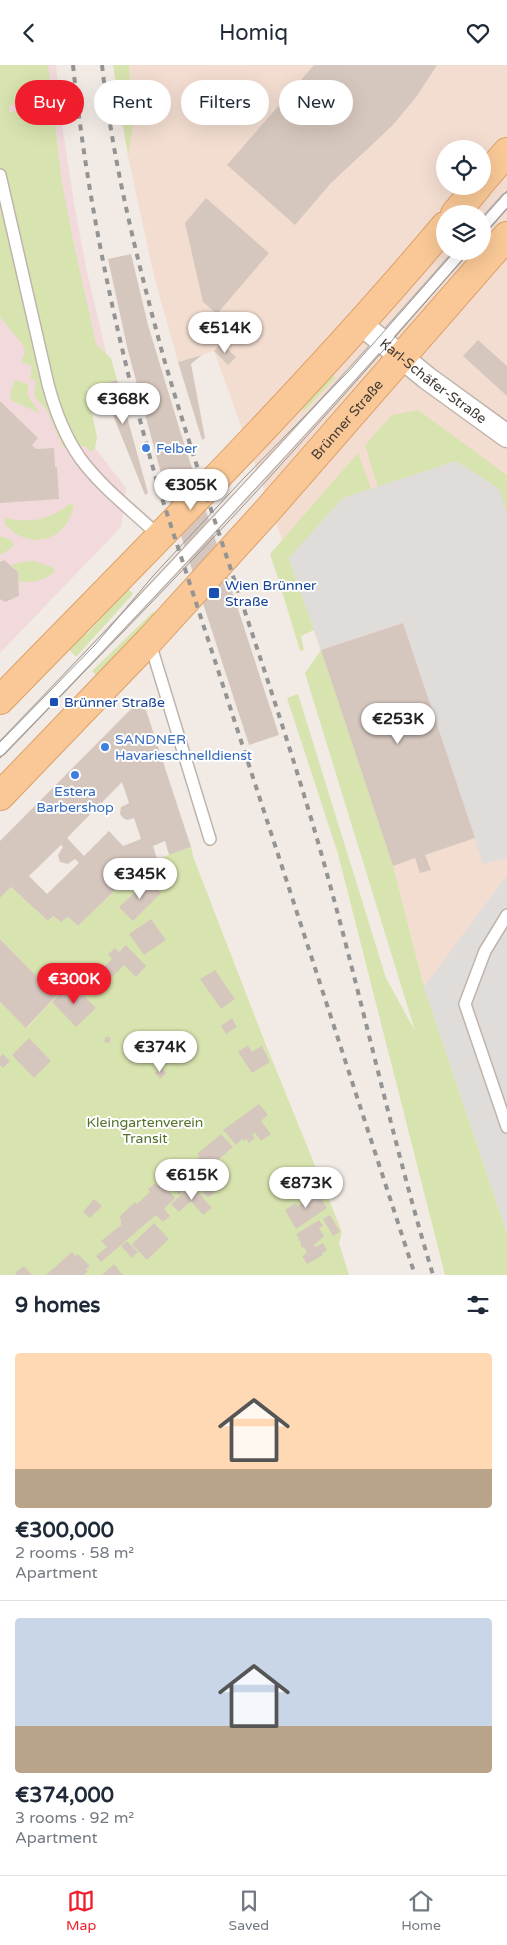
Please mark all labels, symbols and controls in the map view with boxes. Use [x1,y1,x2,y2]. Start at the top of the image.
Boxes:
icon: back [15,19,43,47]
icon: heart [464,19,492,47]
text: Homiq [219,20,288,46]
chip: Buy [15,80,84,125]
chip: Rent [94,80,171,125]
chip: Filters [181,80,269,125]
chip: New [279,80,353,125]
map controls [436,140,491,260]
button: locate [436,140,491,195]
button: layers [436,205,491,260]
pin: €514K [190,311,260,354]
text: €514K [199,318,251,338]
street label: Karl-Schäfer-Straße [376,335,490,427]
street label: Brünner Straße [308,376,387,463]
pin: €368K [88,383,158,425]
text: €368K [97,389,149,409]
place label: Felber [156,440,198,457]
marker: Felber [140,442,152,454]
pin: €305K [156,469,226,511]
text: €305K [165,475,217,495]
place label: Wien Brünner Straße [225,577,317,610]
marker: Wien Brünner Straße [207,586,221,600]
place label: Brünner Straße [64,694,165,711]
marker: Brünner Straße [48,696,60,708]
pin: €253K [363,703,433,745]
text: €253K [372,709,424,729]
place label: SANDNER Havarieschnelldienst [115,731,253,764]
marker: SANDNER Havarieschnelldienst [99,741,111,753]
marker: Estera Barbershop [69,769,81,781]
place label: Estera Barbershop [36,783,114,816]
pin: €345K [105,857,175,900]
text: €345K [114,864,166,884]
pin: €300K [39,963,109,1005]
text: €300K [48,969,100,989]
pin: €374K [125,1031,195,1073]
text: €374K [134,1037,186,1057]
park label: Kleingartenverein Transit [87,1114,203,1147]
pin: €615K [157,1159,227,1201]
text: €615K [166,1165,218,1185]
pin: €873K [271,1167,341,1209]
text: €873K [280,1173,332,1193]
icon: filters [464,1291,492,1319]
text: 9 homes [15,1293,100,1318]
icon: home [209,1385,299,1475]
text: €300,000 [15,1518,114,1543]
text: 2 rooms · 58 m² [15,1543,134,1563]
text: Apartment [15,1563,98,1583]
icon: home [209,1651,299,1741]
text: €374,000 [15,1783,114,1808]
text: 3 rooms · 92 m² [15,1808,134,1828]
text: Apartment [15,1828,98,1848]
tab: Map [66,1887,96,1934]
tab: Saved [229,1887,269,1934]
tab: Home [401,1887,441,1934]

